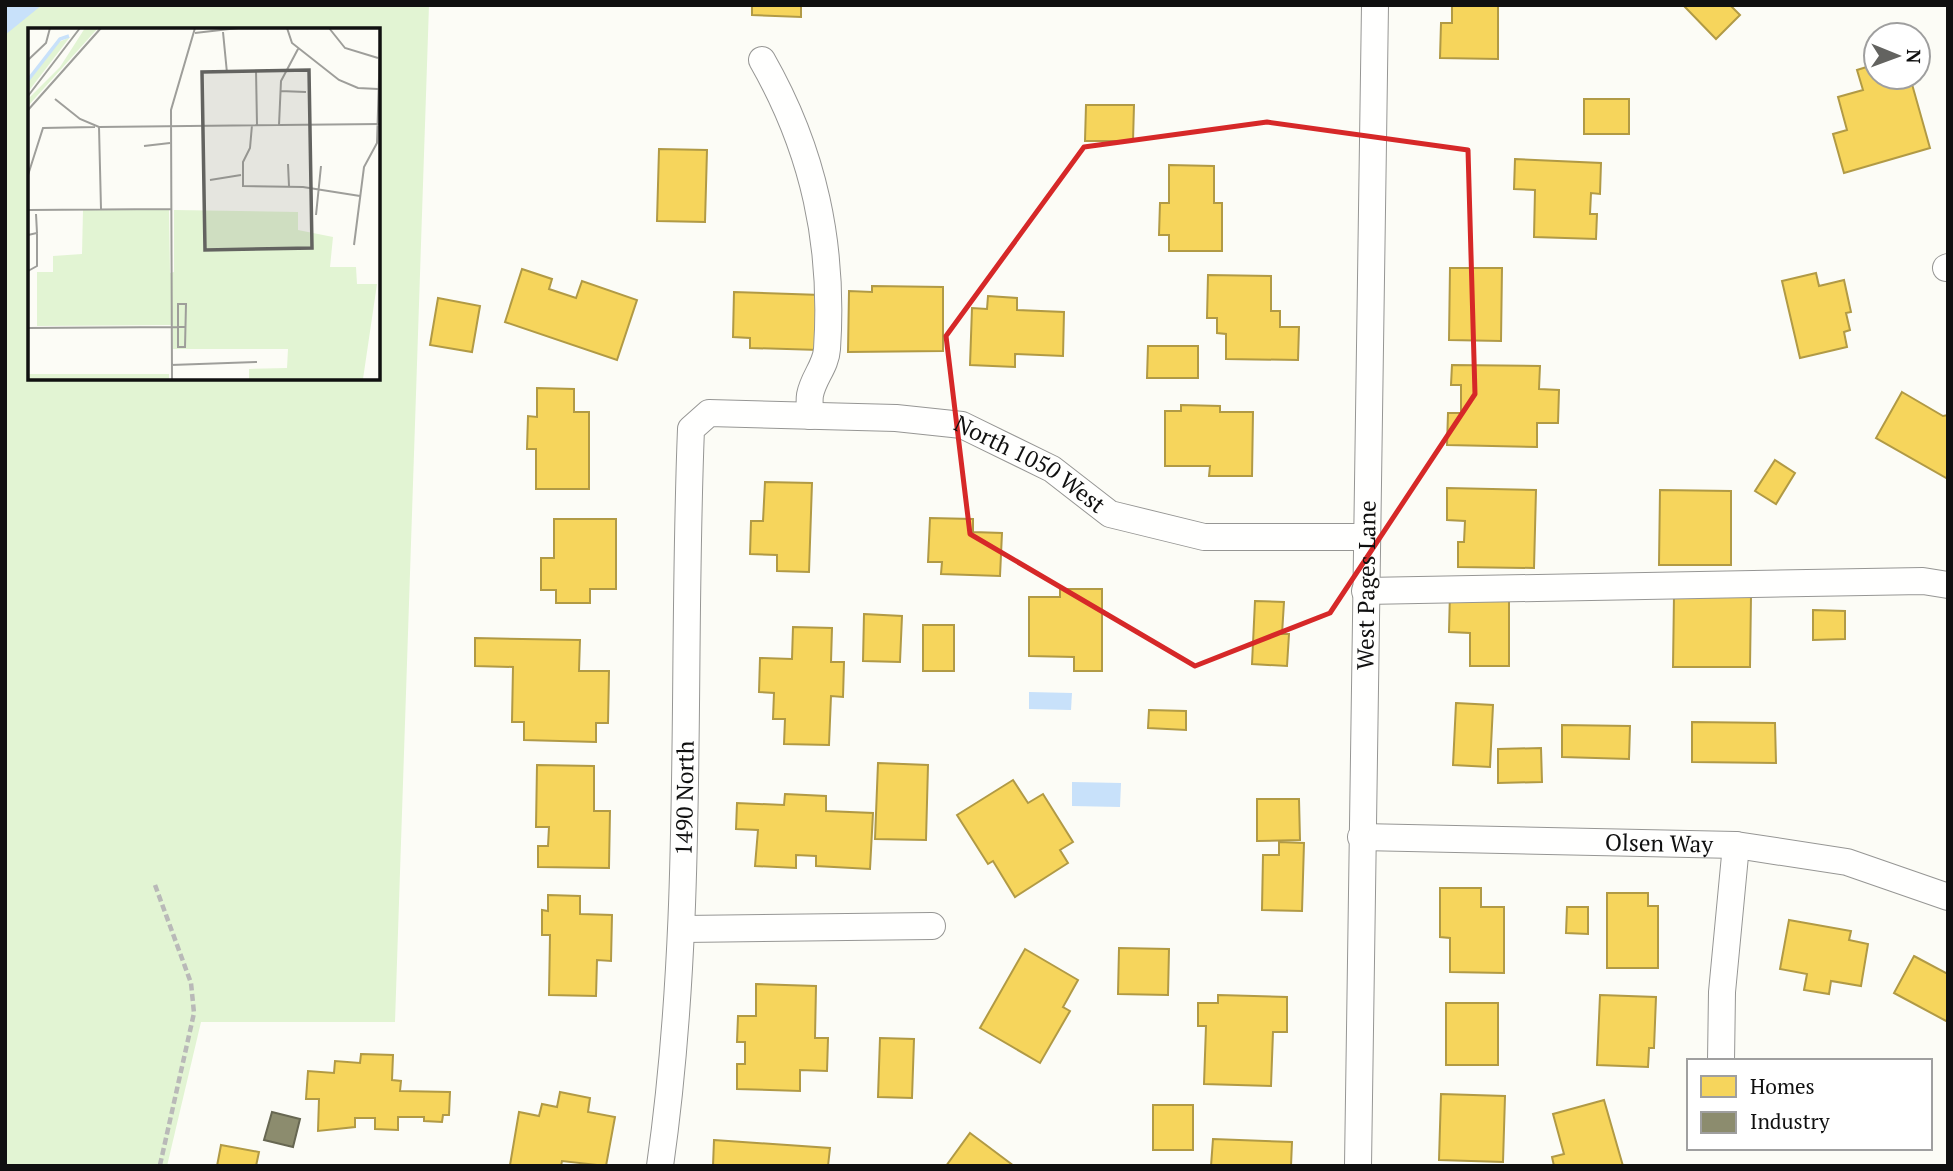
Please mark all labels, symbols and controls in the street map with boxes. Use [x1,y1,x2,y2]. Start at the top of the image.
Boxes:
north arrow [1862,21,1932,91]
inset map [28,28,380,380]
text: N [1902,49,1927,64]
street label: North 1050 West [949,408,1112,520]
street label: West Pages Lane [1349,500,1383,670]
street label: 1490 North [668,740,701,856]
street label: Olsen Way [1605,826,1714,860]
legend [1687,1059,1932,1150]
text: Homes [1750,1072,1815,1100]
text: Industry [1750,1107,1830,1135]

